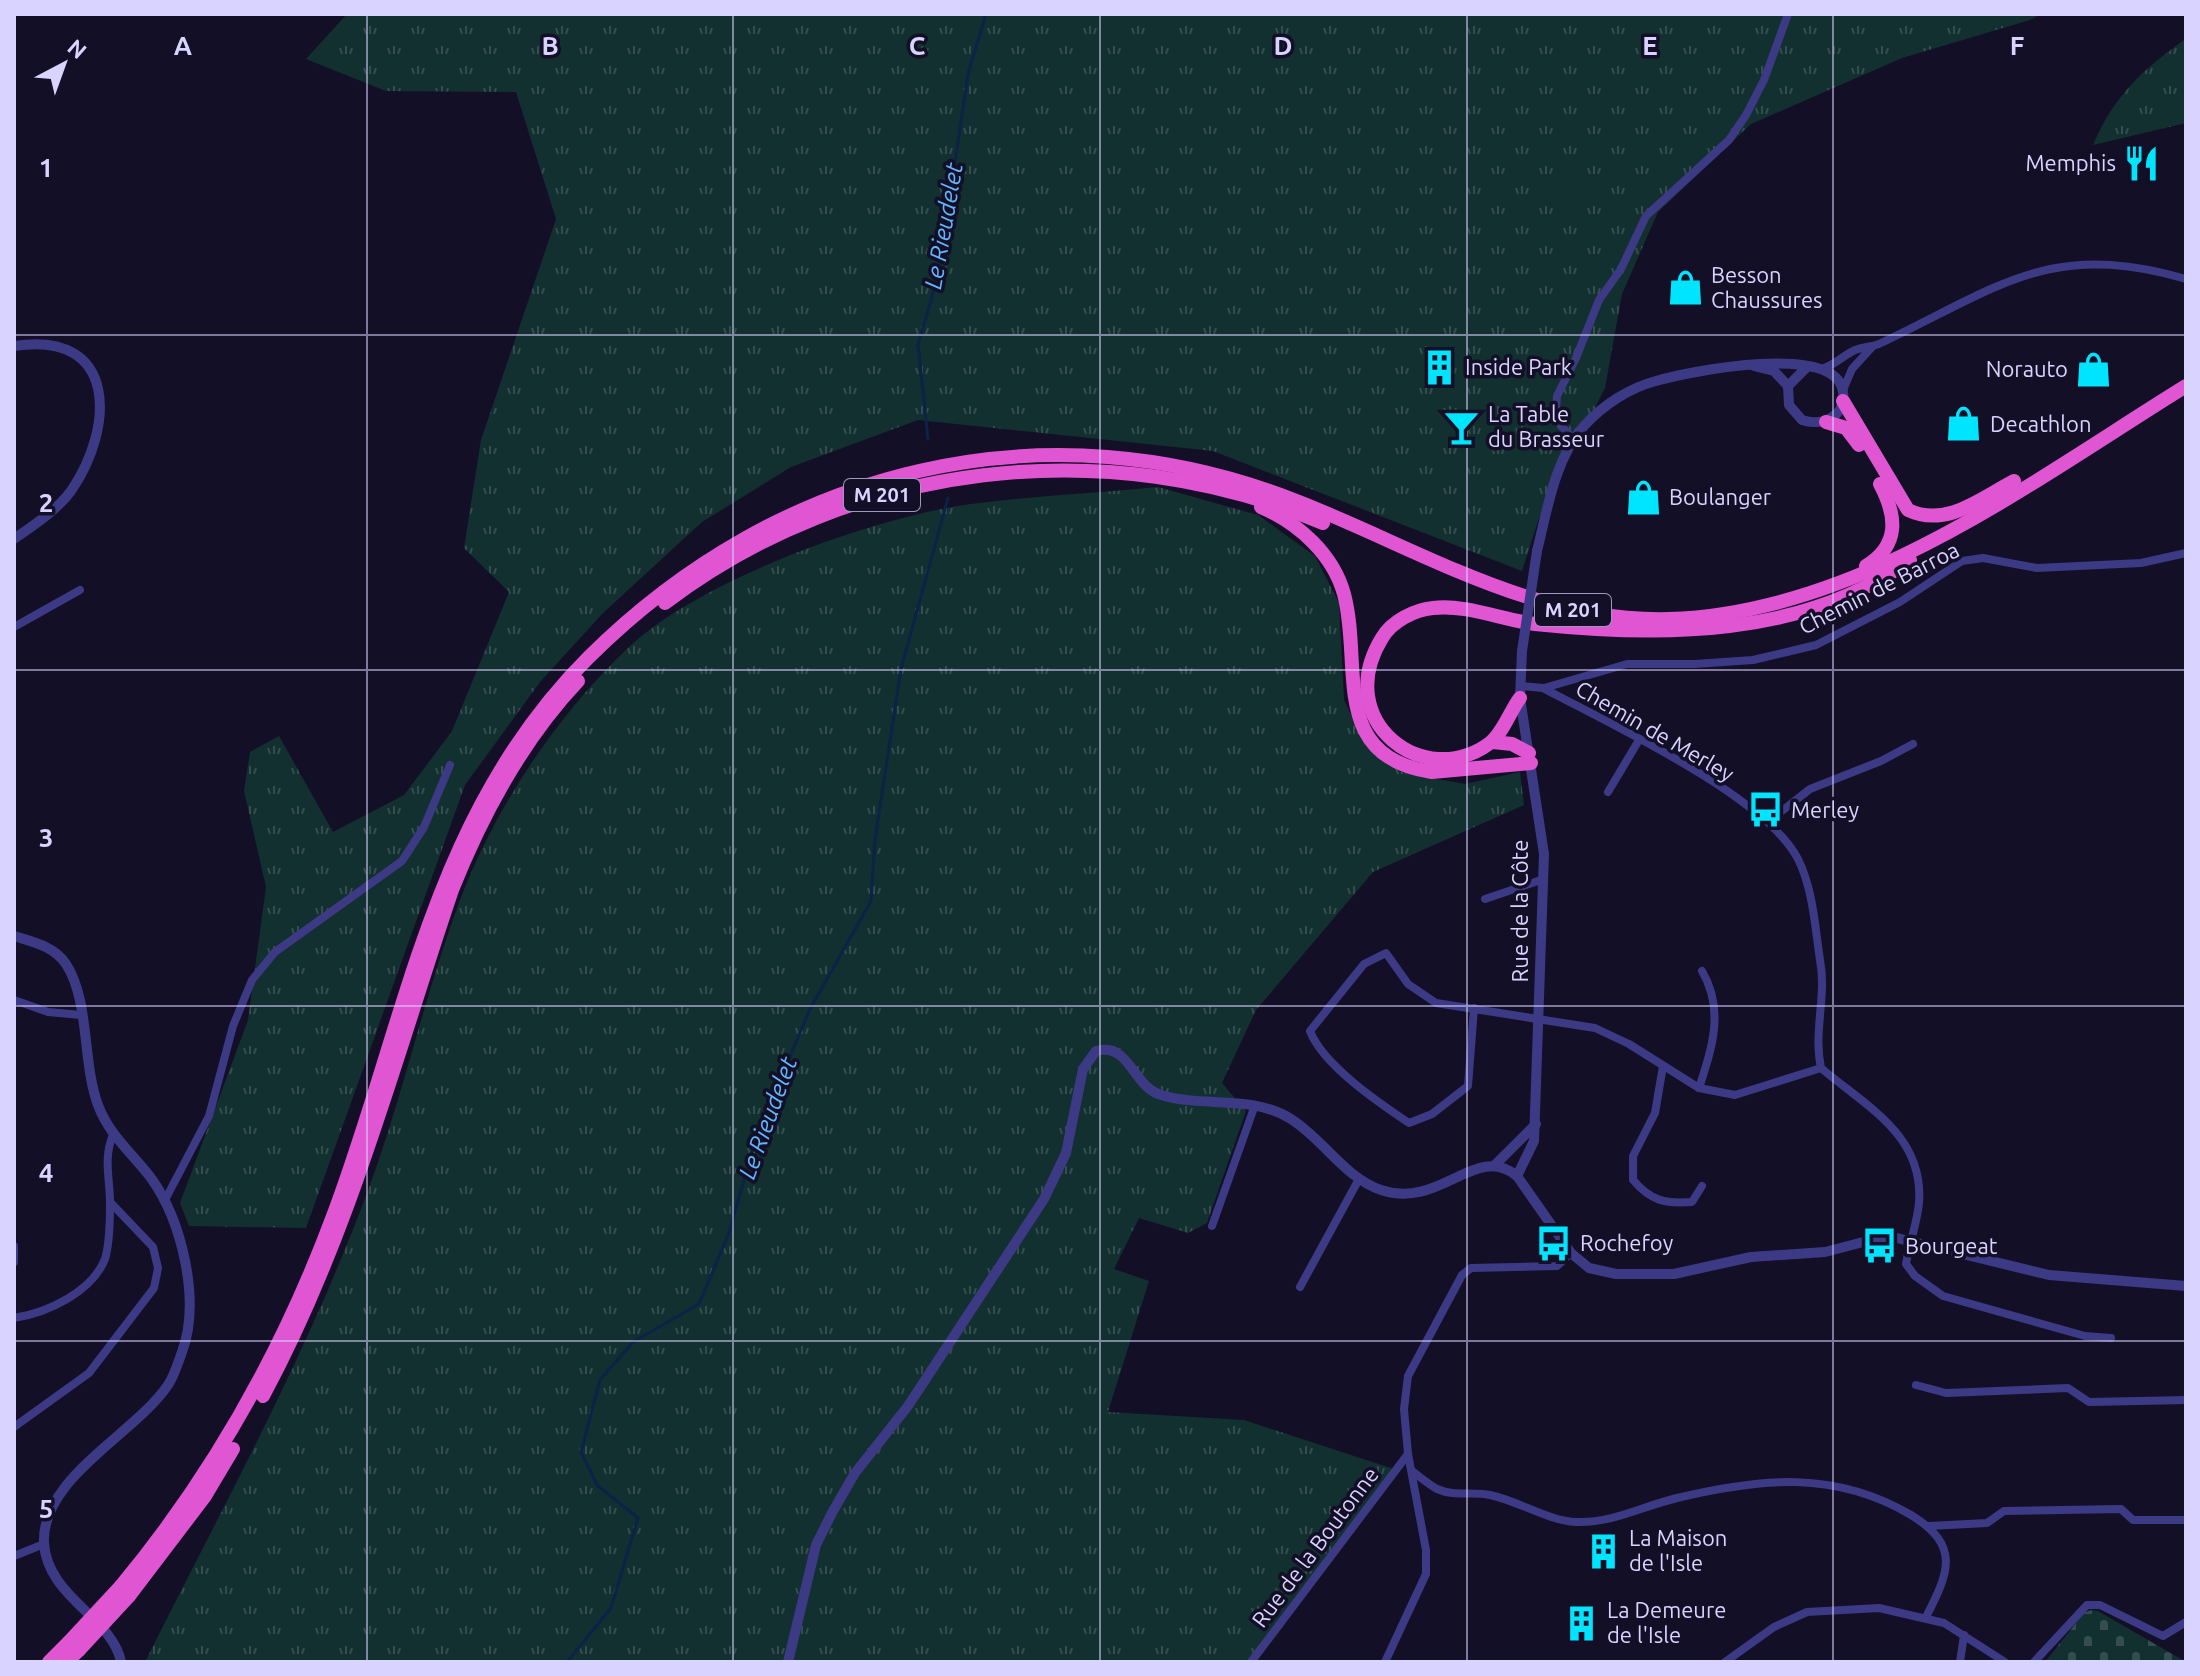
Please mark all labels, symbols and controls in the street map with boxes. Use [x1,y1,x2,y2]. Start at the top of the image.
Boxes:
north arrow [24,24,104,104]
text: A [174,31,193,60]
text: B [541,31,559,60]
text: C [909,31,926,60]
text: D [1274,31,1292,60]
text: E [1642,31,1658,60]
text: F [2010,31,2024,60]
text: N [63,34,92,63]
restaurant icon: Memphis [2123,144,2161,182]
place label: Memphis [2025,150,2116,175]
text: 1 [39,153,53,182]
water label: Le Rieudelet [919,160,968,291]
place label: Besson Chaussures [1711,262,1823,312]
shop icon: Besson Chaussures [1666,269,1704,307]
building icon: Inside Park [1420,348,1458,386]
shop icon: Norauto [2075,350,2113,388]
place label: Inside Park [1465,354,1572,379]
place label: Norauto [1986,356,2068,381]
place label: La Table du Brasseur [1488,401,1605,451]
shop icon: Decathlon [1945,405,1983,443]
bar icon: La Table du Brasseur [1443,408,1481,446]
place label: Decathlon [1990,411,2092,436]
shop icon: Boulanger [1624,478,1662,516]
road number: M 201 [844,479,920,511]
place label: Boulanger [1669,484,1772,509]
text: 2 [39,488,53,517]
street label: Chemin de Barroa [1795,536,1963,639]
road number: M 201 [1535,594,1611,626]
street label: Chemin de Merley [1572,675,1739,786]
bus stop icon: Merley [1746,791,1784,829]
place label: Merley [1791,797,1860,822]
text: 3 [39,823,53,852]
street label: Rue de la Côte [1507,840,1532,982]
water label: Le Rieudelet [733,1053,802,1182]
text: 4 [39,1158,53,1187]
bus stop icon: Rochefoy [1535,1224,1573,1262]
bus stop icon: Bourgeat [1860,1227,1898,1265]
place label: Rochefoy [1580,1230,1674,1255]
place label: Bourgeat [1905,1233,1998,1258]
street label: Rue de la Boutonne [1246,1462,1383,1632]
text: 5 [39,1494,53,1523]
place label: La Maison de l'Isle [1629,1525,1727,1575]
building icon: La Maison de l'Isle [1584,1532,1622,1570]
place label: La Demeure de l'Isle [1607,1597,1726,1647]
building icon: La Demeure de l'Isle [1562,1604,1600,1642]

